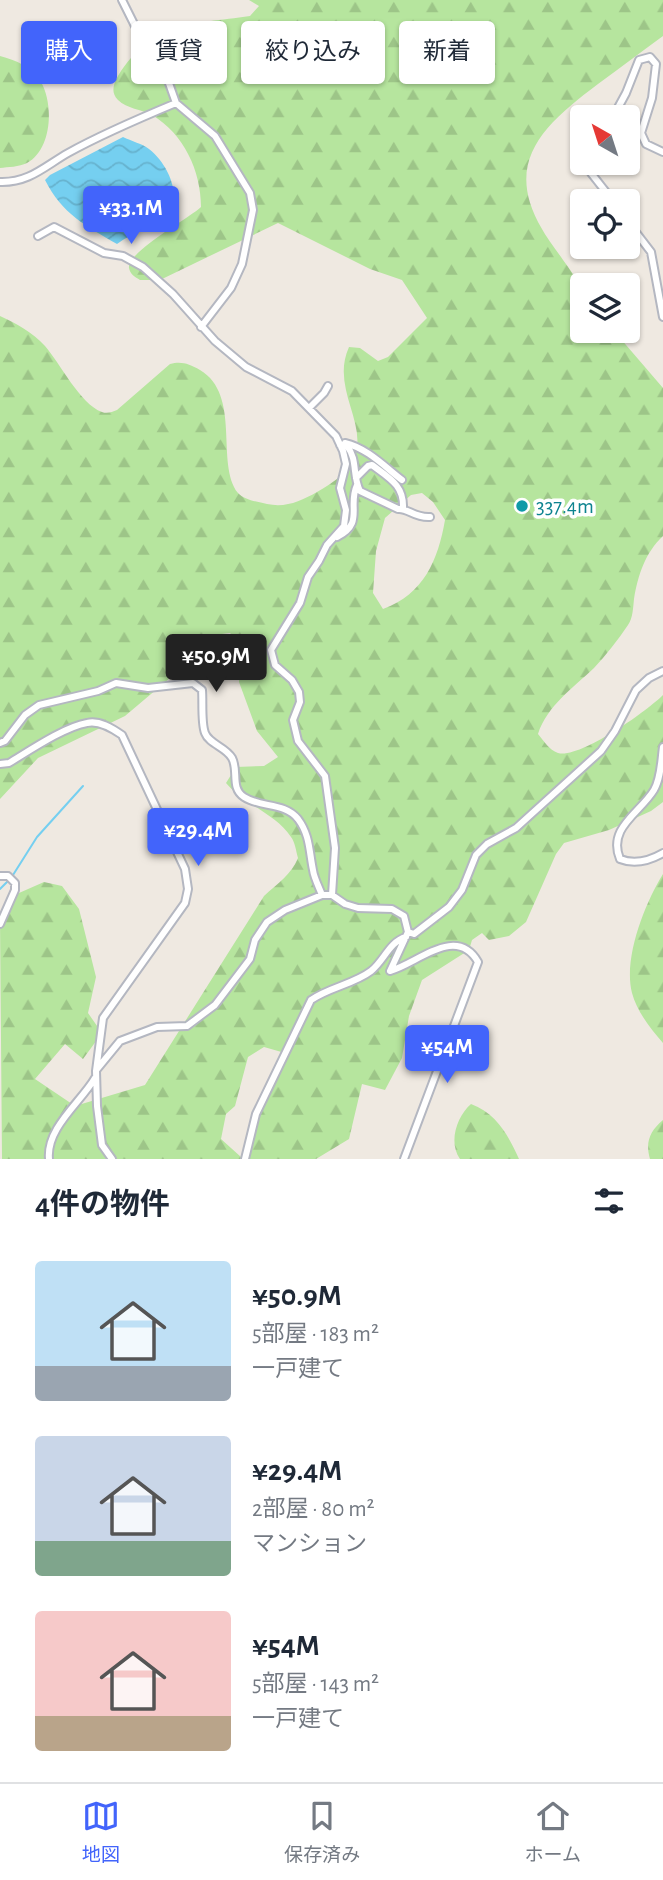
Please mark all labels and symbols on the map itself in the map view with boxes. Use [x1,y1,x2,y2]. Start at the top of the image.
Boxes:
north arrow [570,105,640,175]
pin: ¥33.1M [74,187,188,246]
place label: 337.4m [536,496,594,517]
marker: 337.4m [514,498,530,514]
pin: ¥50.9M [159,634,273,694]
pin: ¥29.4M [141,808,255,868]
pin: ¥54M [406,1026,488,1085]

